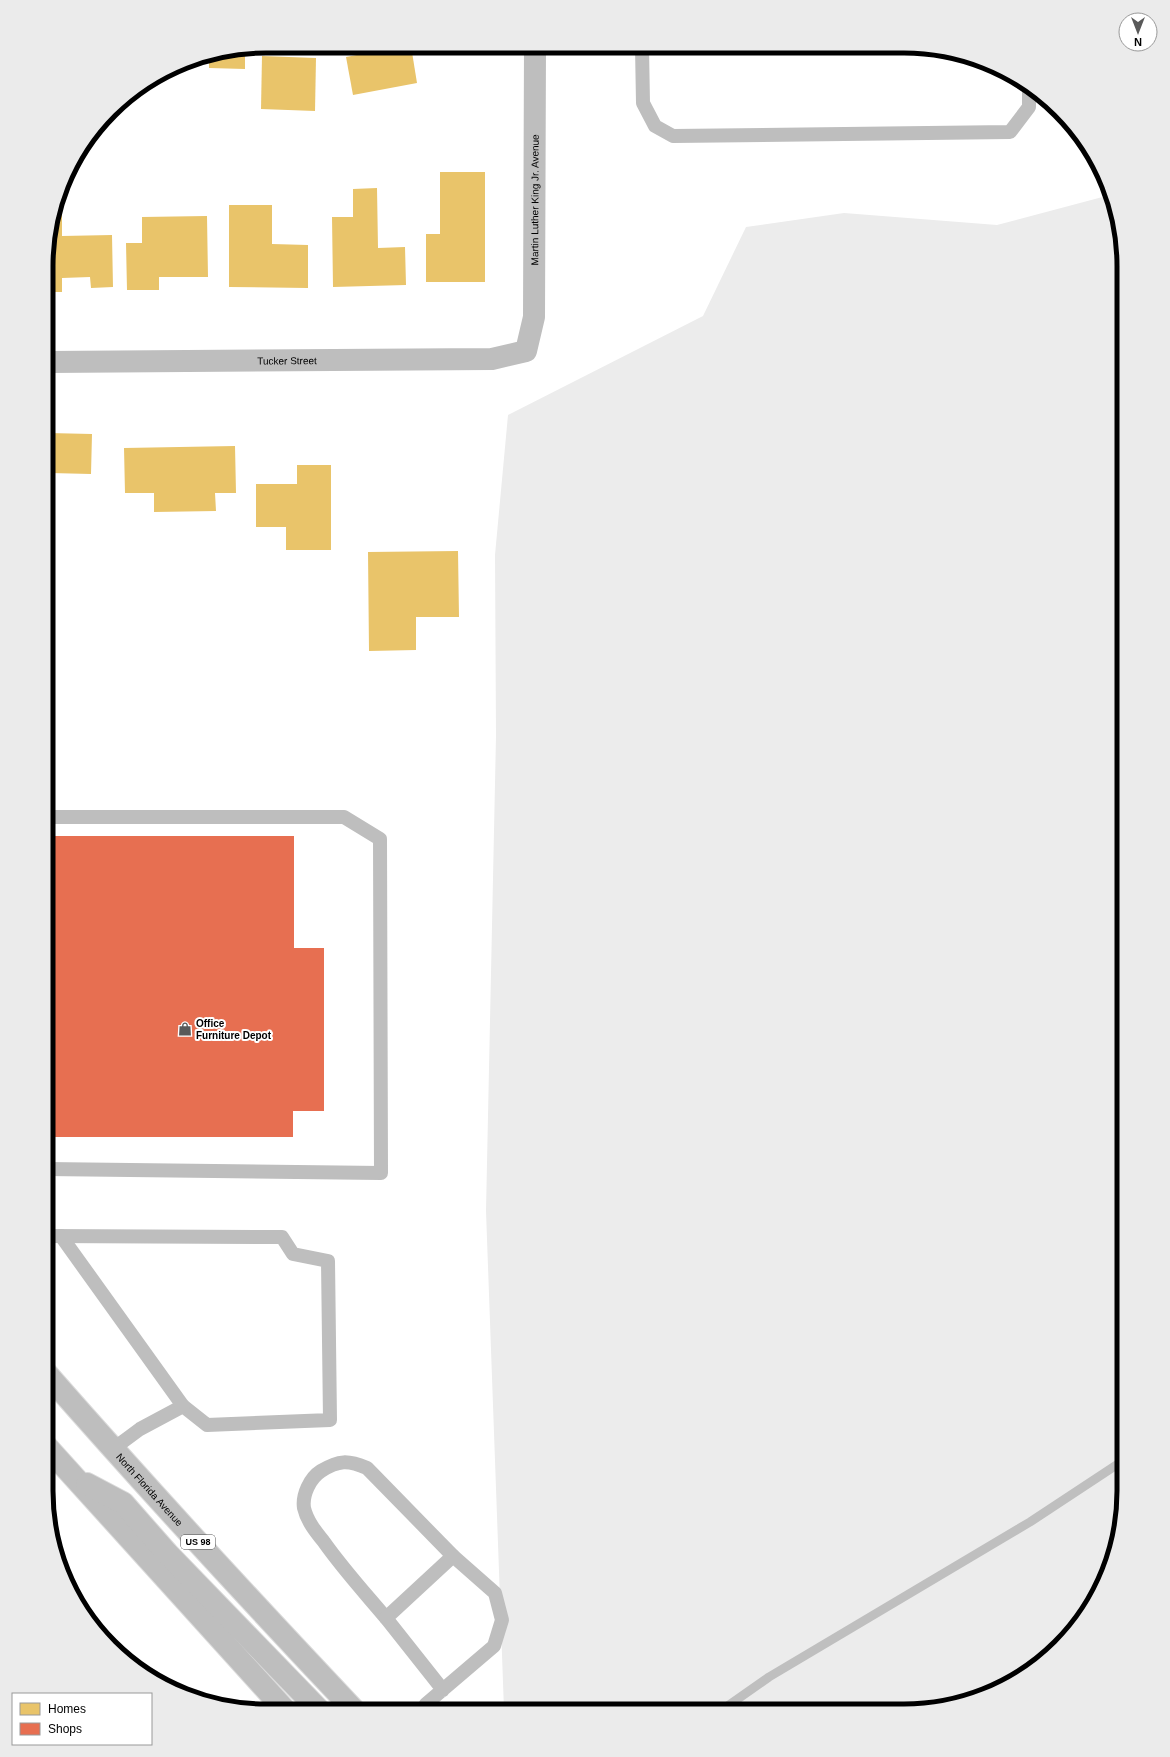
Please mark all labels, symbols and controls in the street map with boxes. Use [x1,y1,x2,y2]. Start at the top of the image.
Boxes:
north arrow [1118,12,1158,52]
text: N [1134,36,1142,48]
street label: Martin Luther King Jr. Avenue [529,134,540,265]
street label: Tucker Street [257,355,317,366]
place label: Office Furniture Depot [196,1018,272,1041]
shop icon: Office Furniture Depot [177,1021,193,1037]
street label: North Florida Avenue [114,1451,186,1528]
road number: US 98 [181,1535,215,1549]
legend [12,1693,152,1745]
text: Homes [48,1702,86,1716]
text: Shops [48,1722,82,1736]

